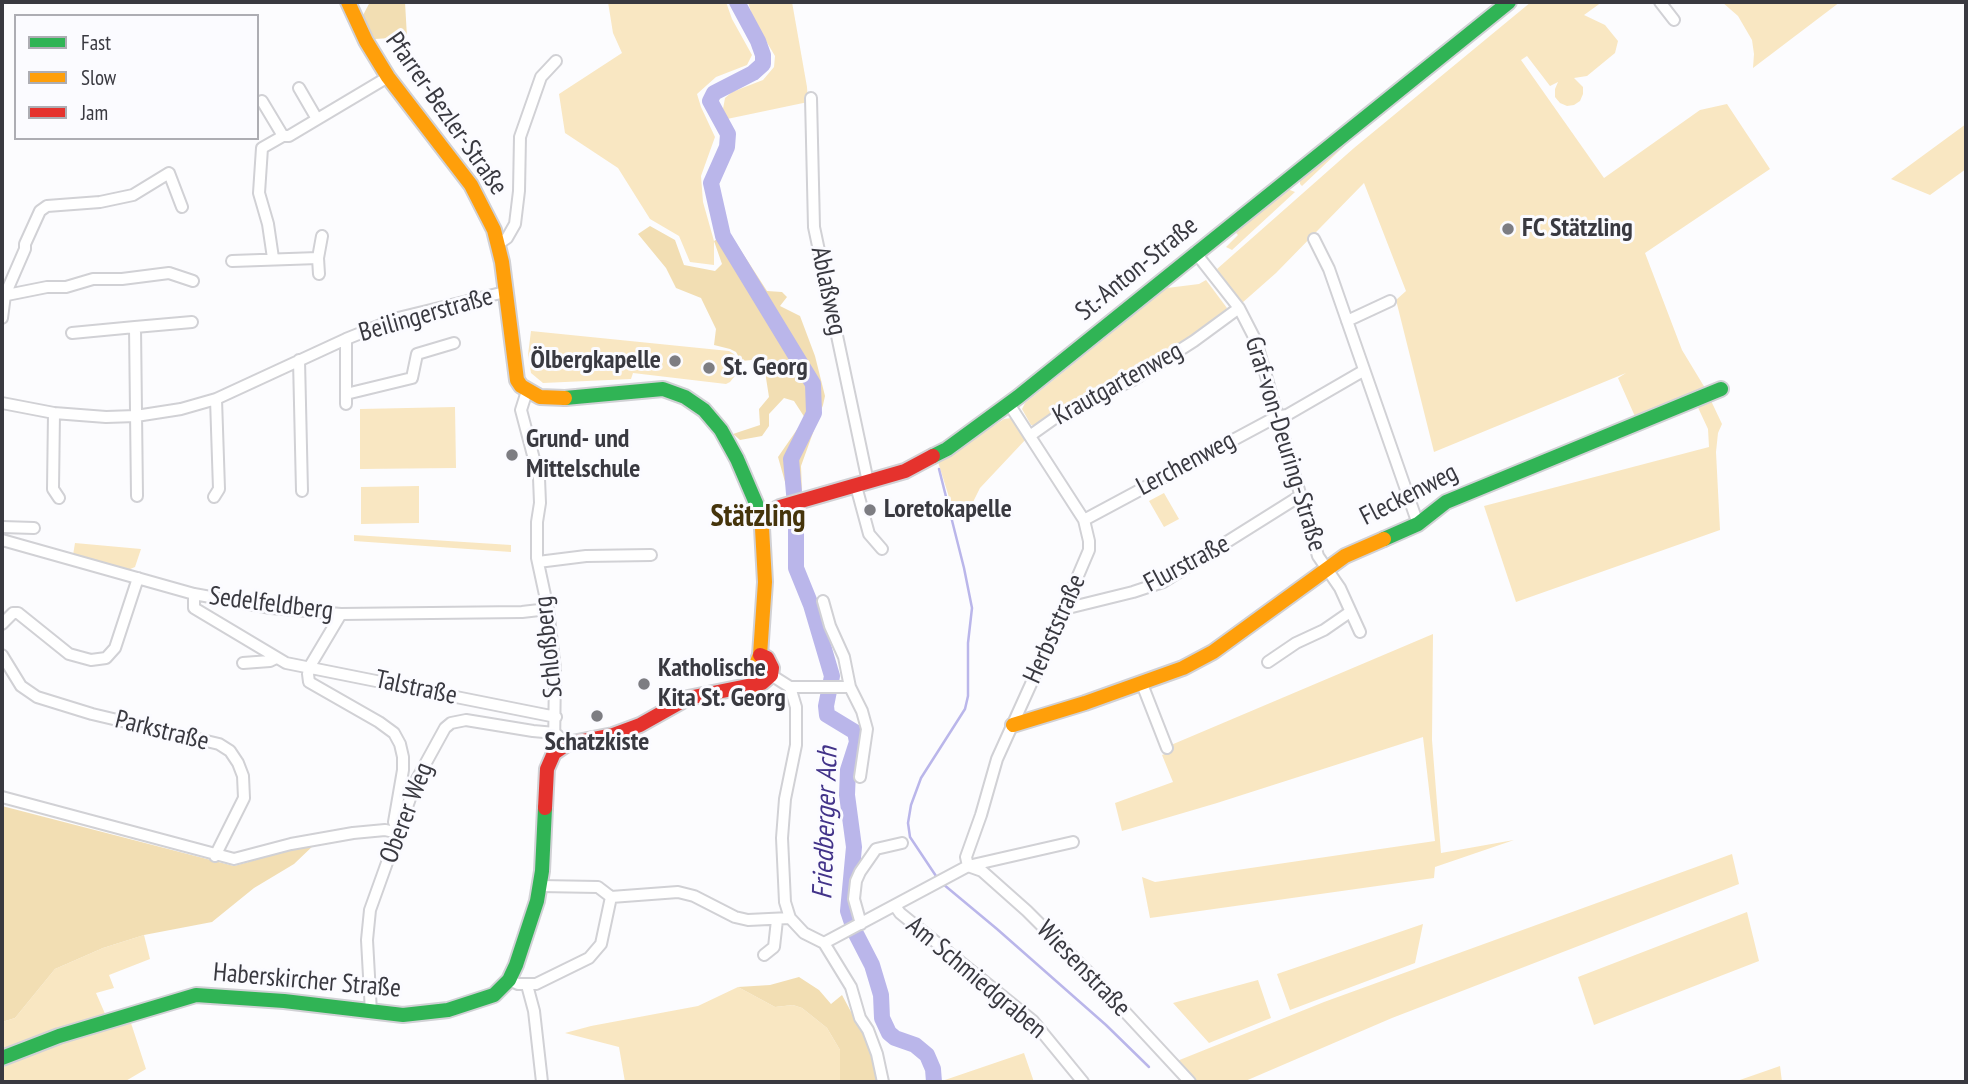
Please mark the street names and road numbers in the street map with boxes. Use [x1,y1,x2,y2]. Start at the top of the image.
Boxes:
street label: Pfarrer-Bezler-Straße [378,27,514,201]
street label: St.-Anton-Straße [1070,210,1204,328]
street label: Ablaßweg [803,244,853,338]
street label: Beilingerstraße [356,281,496,349]
street label: Graf-von-Deuring-Straße [1238,333,1332,555]
street label: Krautgartenweg [1048,336,1188,432]
street label: Lerchenweg [1131,425,1241,503]
street label: Fleckenweg [1355,457,1463,533]
street label: Flurstraße [1139,529,1235,599]
street label: Herbststraße [1017,570,1093,688]
street label: Sedelfeldberg [207,581,335,627]
street label: Schloßberg [528,595,570,699]
street label: Talstraße [372,664,460,712]
street label: Parkstraße [112,704,212,758]
street label: Oberer Weg [374,758,440,868]
street label: Am Schmiedgraben [900,910,1052,1046]
street label: Wiesenstraße [1030,914,1136,1024]
street label: Haberskircher Straße [212,957,402,1005]

